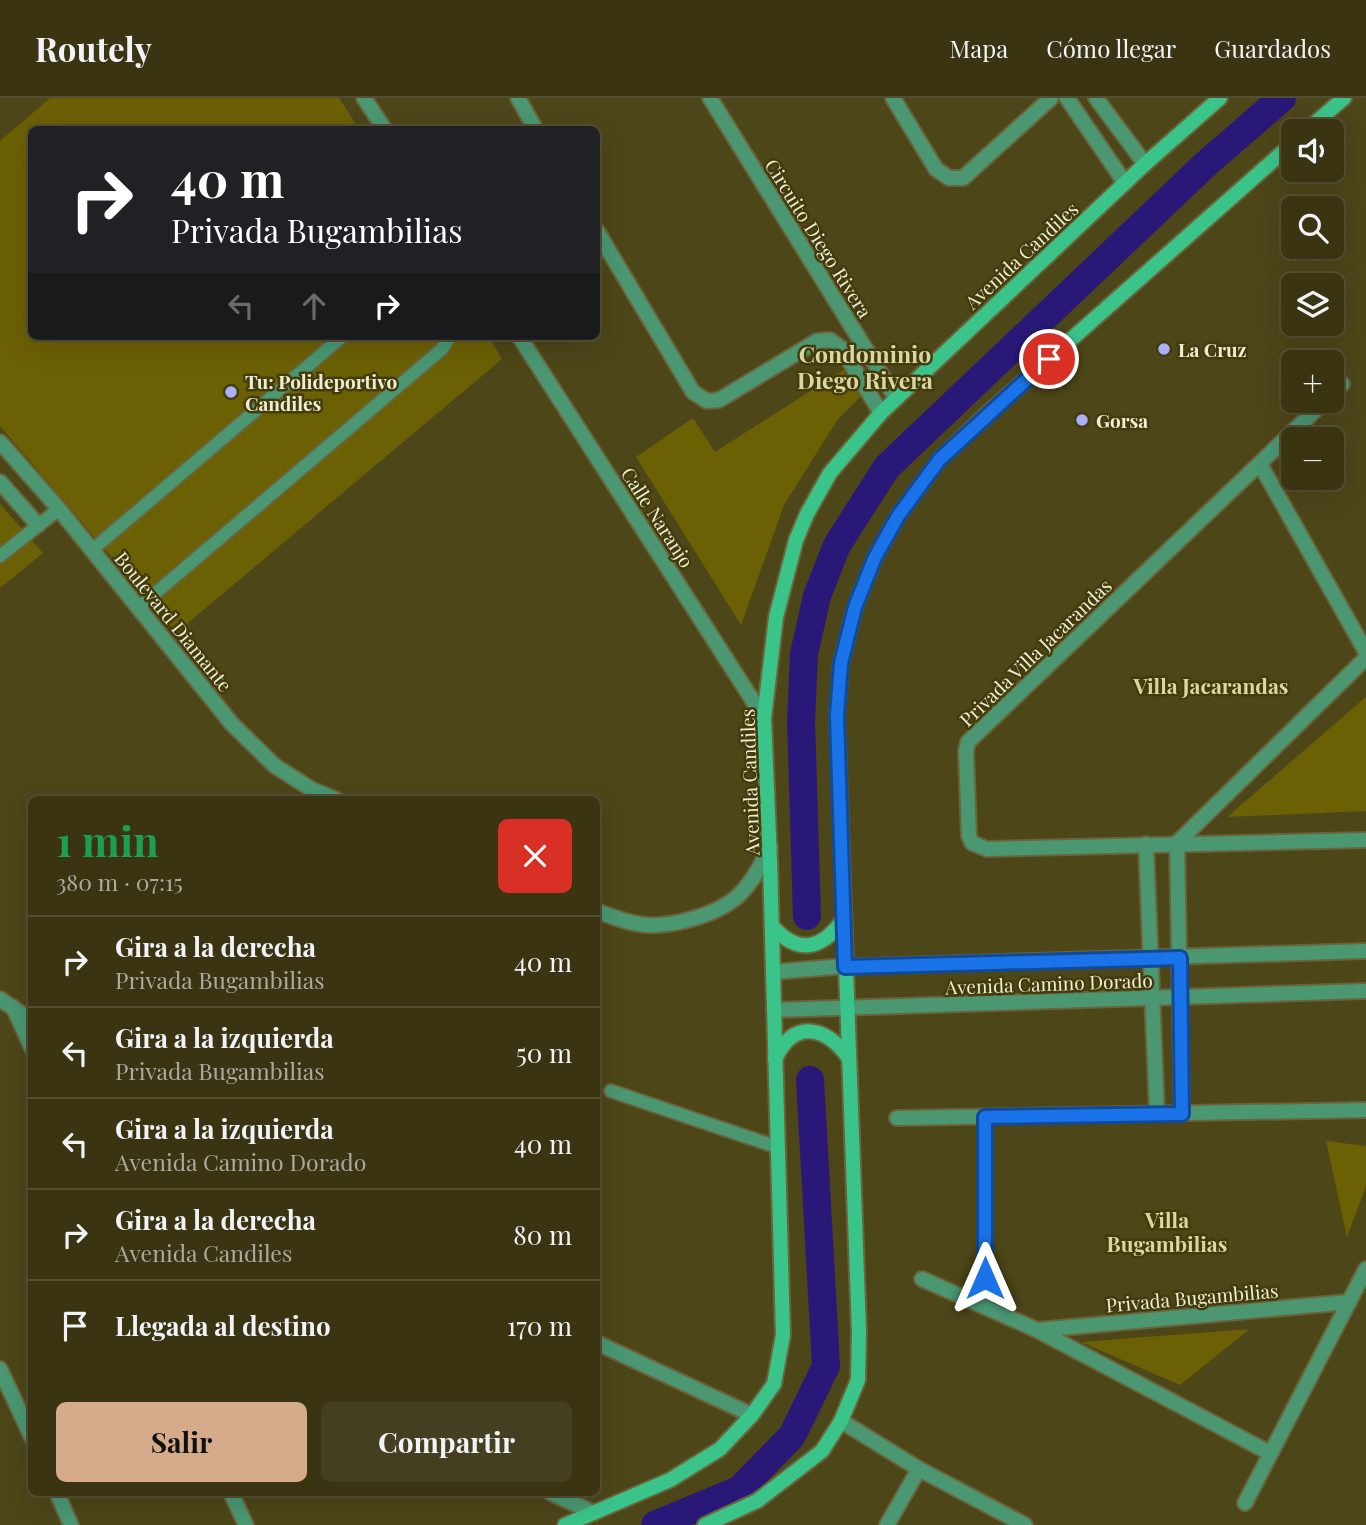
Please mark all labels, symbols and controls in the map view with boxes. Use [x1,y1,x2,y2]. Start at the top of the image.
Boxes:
text: Routely [35,26,152,70]
text: Mapa [950,32,1008,64]
text: Cómo llegar [1046,32,1176,64]
text: Guardados [1214,32,1331,64]
map controls [1281,119,1344,490]
button: sound [1281,119,1344,182]
text: 40 m [171,145,284,210]
icon: right [56,154,147,245]
street label: Circuito Diego Rivera [760,154,879,323]
street label: Avenida Candiles [958,196,1083,315]
button: search [1281,196,1344,259]
text: Privada Bugambilias [171,208,462,251]
button: layers [1281,273,1344,336]
icon: left [222,287,260,325]
icon: ahead [295,287,333,325]
icon: right [368,287,406,325]
pin [1019,329,1079,389]
place label: La Cruz [1178,336,1247,362]
district label: Condominio Diego Rivera [797,338,933,395]
icon: arrive [1030,340,1068,378]
marker: La Cruz [1156,341,1172,357]
button: + [1281,350,1344,413]
place label: Tu: Polideportivo Candiles [245,368,398,416]
marker: Tu: Polideportivo Candiles [223,384,239,400]
place label: Gorsa [1096,407,1148,433]
marker: Gorsa [1074,412,1090,428]
button: − [1281,427,1344,490]
street label: Calle Naranjo [616,462,700,572]
street label: Boulevard Diamante [109,545,239,697]
street label: Privada Villa Jacarandas [953,572,1117,732]
district label: Villa Jacarandas [1132,671,1289,699]
street label: Avenida Candiles [733,708,765,857]
text: 1 min [56,812,159,868]
button: close [498,819,572,893]
text: 380 m · 07:15 [56,866,183,897]
text: Gira a la derecha [115,929,316,964]
icon: right [56,943,94,981]
text: 40 m [514,944,572,979]
text: Privada Bugambilias [115,964,324,995]
street label: Avenida Camino Dorado [944,966,1153,1000]
text: Gira a la izquierda [115,1020,334,1055]
icon: left [56,1034,94,1072]
text: 50 m [516,1035,572,1070]
text: Privada Bugambilias [115,1055,324,1086]
text: Gira a la izquierda [115,1111,334,1146]
icon: left [56,1125,94,1163]
text: 40 m [514,1126,572,1161]
text: Avenida Camino Dorado [115,1146,366,1177]
text: Gira a la derecha [115,1202,316,1237]
district label: Villa Bugambilias [1107,1205,1227,1257]
icon: right [56,1216,94,1254]
text: 80 m [513,1217,572,1252]
text: Avenida Candiles [115,1237,292,1268]
position arrow [948,1241,1022,1315]
street label: Privada Bugambilias [1105,1277,1279,1317]
icon: arrive [56,1307,94,1345]
text: Llegada al destino [115,1308,331,1343]
text: 170 m [507,1308,572,1343]
button: Salir [56,1402,307,1482]
button: Compartir [321,1402,572,1482]

